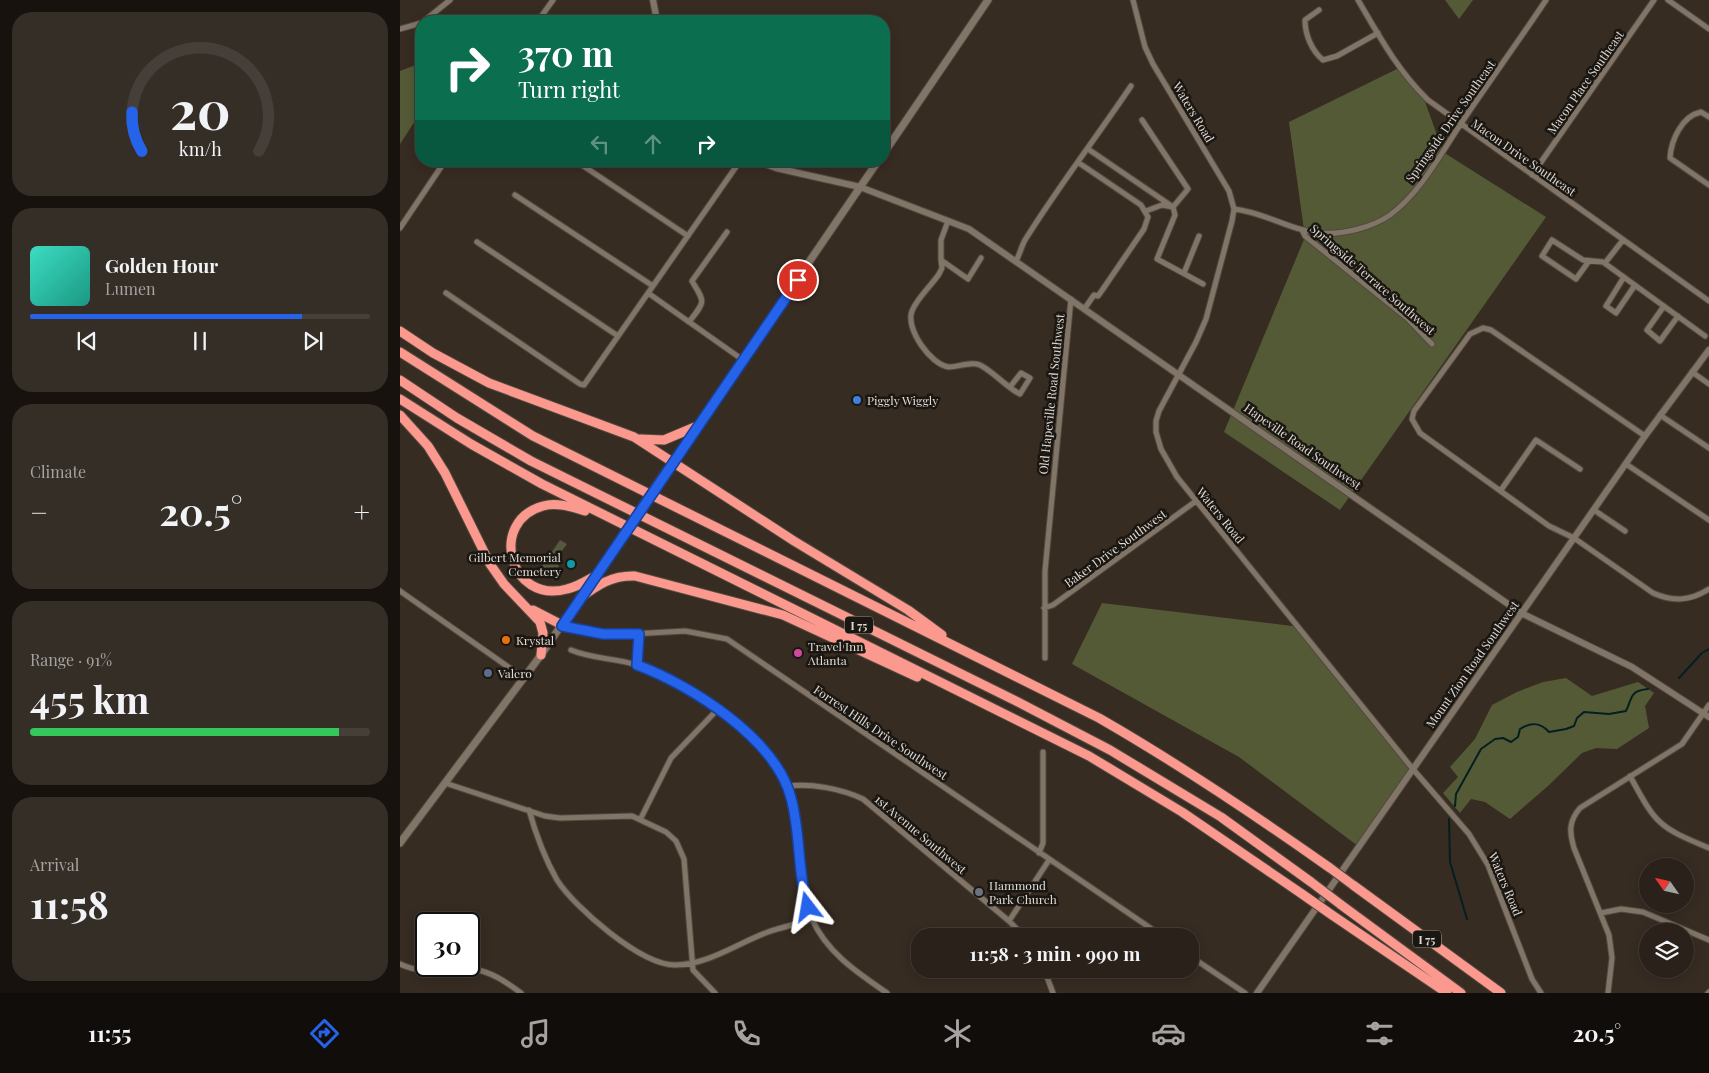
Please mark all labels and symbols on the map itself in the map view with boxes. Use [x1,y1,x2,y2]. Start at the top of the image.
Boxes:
street label: Macon Place Southeast [1543,26,1627,137]
street label: Springside Drive Southeast [1402,56,1499,185]
street label: Waters Road [1169,78,1218,145]
street label: Macon Drive Southeast [1469,115,1580,200]
street label: Springside Terrace Southwest [1307,220,1440,338]
pin [777,259,819,301]
street label: Old Hapeville Road Southwest [1035,312,1067,475]
place label: Piggly Wiggly [867,392,938,408]
marker: Piggly Wiggly [851,394,863,406]
street label: Hapeville Road Southwest [1241,399,1365,493]
street label: Waters Road [1193,483,1248,546]
street label: Baker Drive Southwest [1061,505,1170,590]
place label: Gilbert Memorial Cemetery [469,549,562,579]
marker: Gilbert Memorial Cemetery [565,558,577,570]
street label: Mount Zion Road Southwest [1422,597,1522,731]
road number: I 75 [845,616,873,634]
place label: Krystal [516,632,555,648]
marker: Krystal [500,634,512,646]
place label: Travel Inn Atlanta [807,638,863,668]
marker: Travel Inn Atlanta [792,647,804,659]
place label: Valero [497,665,532,681]
marker: Valero [482,667,494,679]
street label: Forrest Hills Drive Southwest [811,681,952,783]
street label: 1st Avenue Southwest [872,791,971,878]
street label: Waters Road [1485,849,1527,918]
north arrow [1639,858,1694,912]
place label: Hammond Park Church [989,877,1057,907]
position arrow [781,880,833,932]
marker: Hammond Park Church [973,886,985,898]
speed limit sign: 30 [415,912,480,977]
road number: I 75 [1413,931,1441,948]

